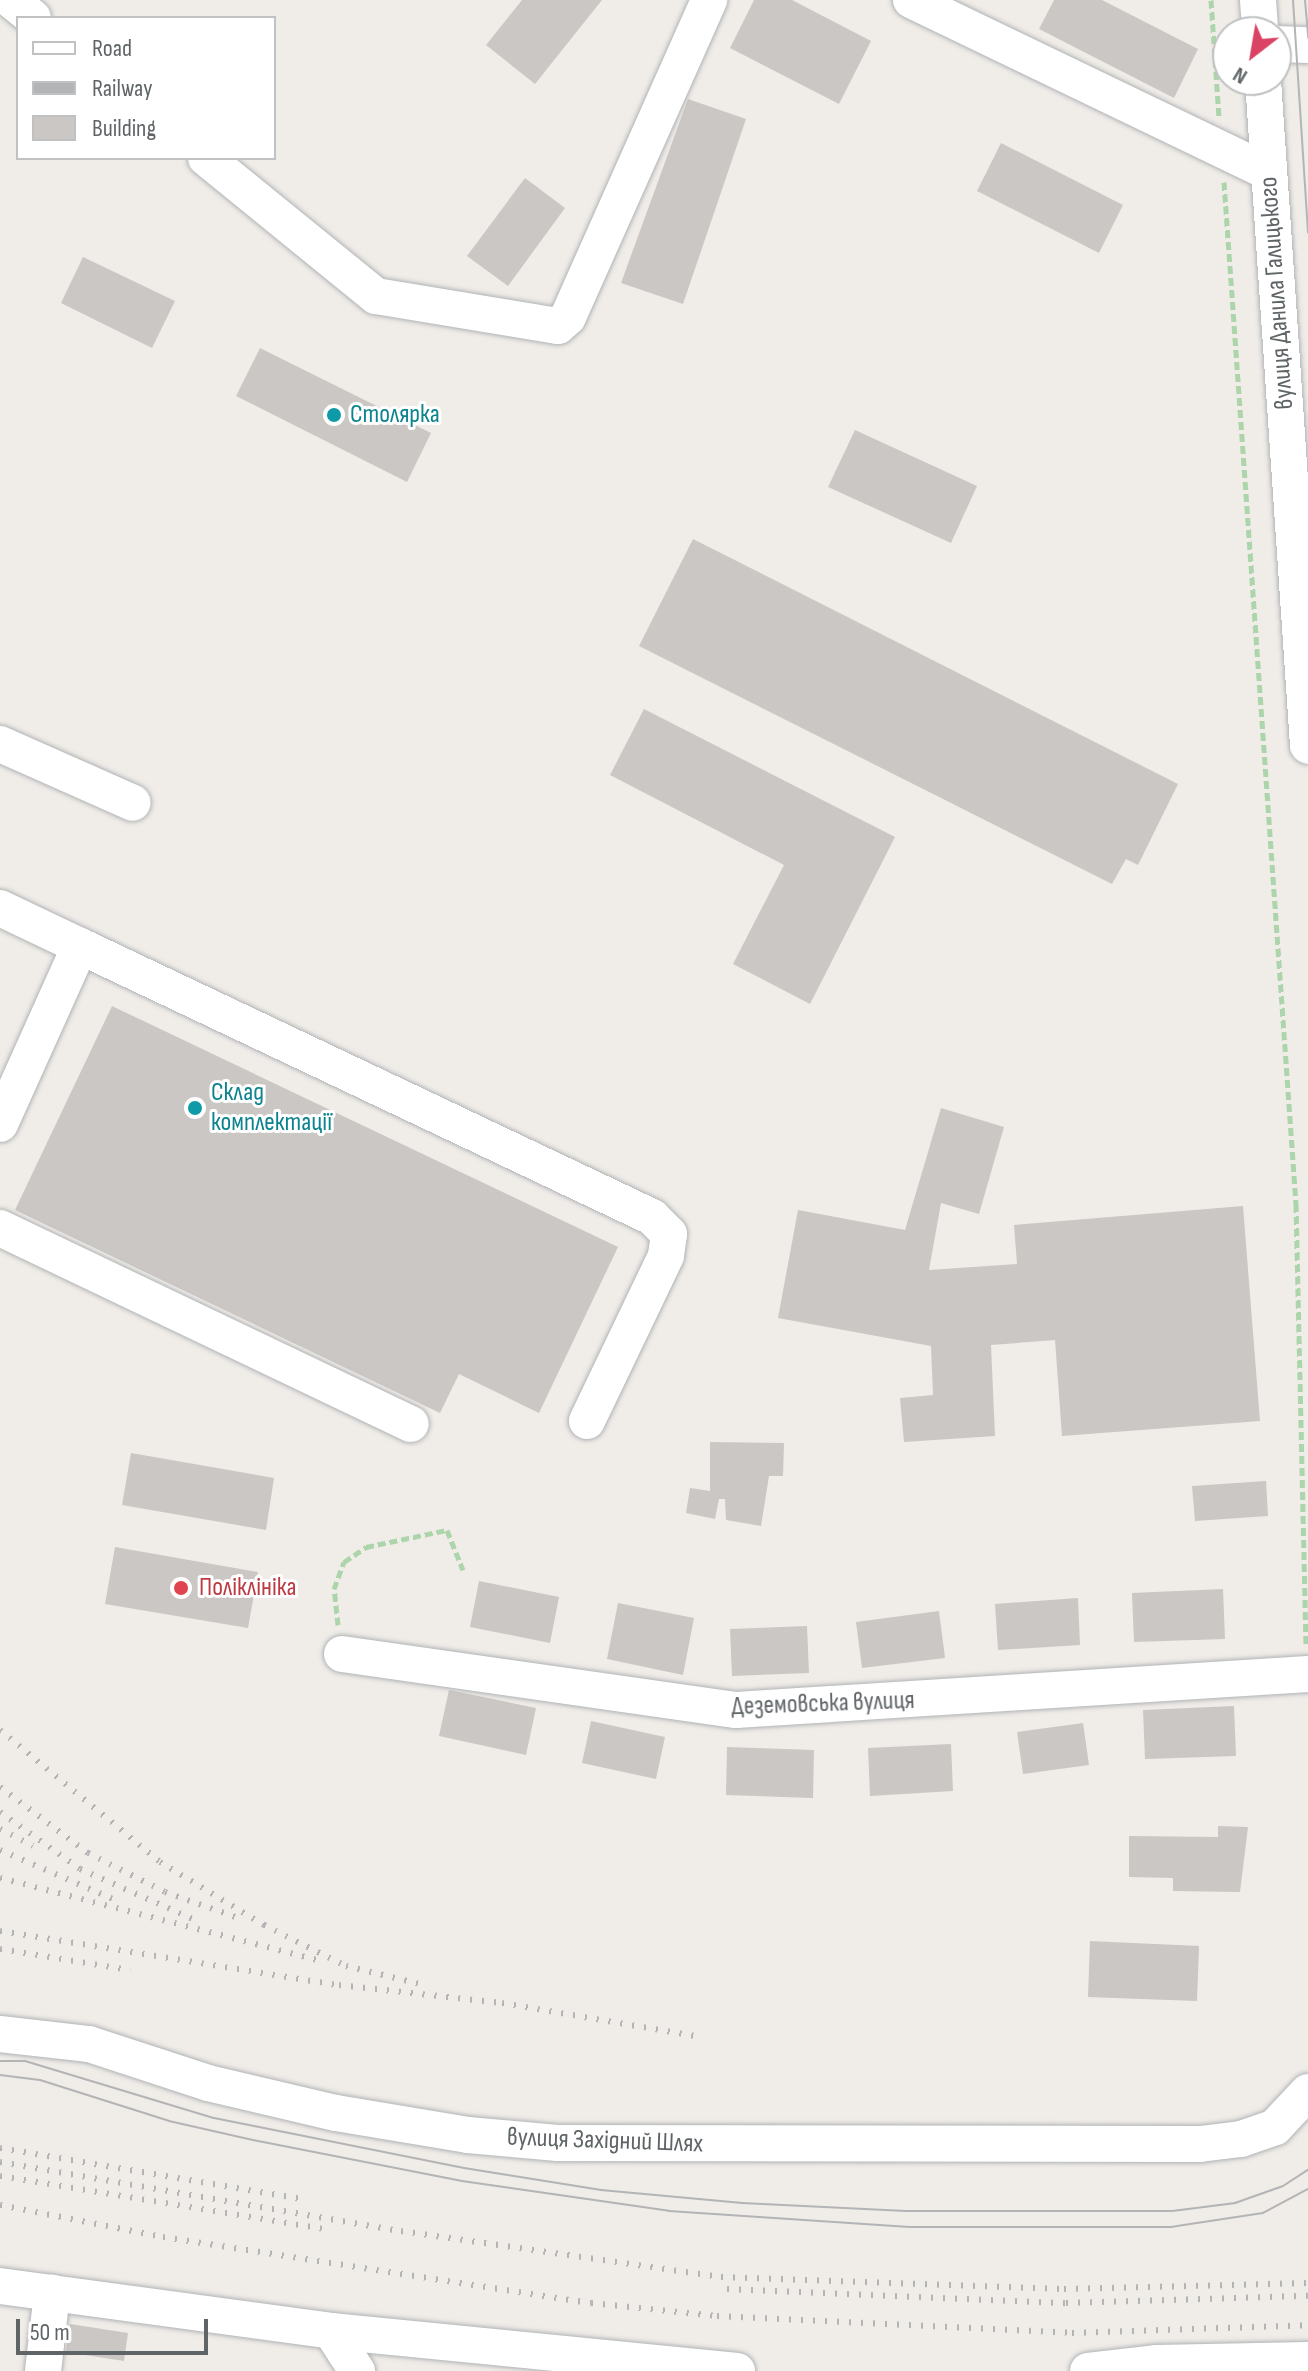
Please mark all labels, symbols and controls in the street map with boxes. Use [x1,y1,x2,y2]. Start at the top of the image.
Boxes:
legend [16,16,276,160]
north arrow [1212,16,1292,96]
text: Road [92,34,132,63]
text: N [1228,61,1252,90]
text: Railway [92,74,152,103]
text: Building [92,114,156,143]
street label: вулиця Данила Галицького [1253,176,1301,410]
place label: Столярка [350,399,440,431]
marker: Столярка [325,406,343,424]
place label: Склад комплектації [211,1077,332,1138]
marker: Склад комплектації [186,1099,204,1117]
place label: Поліклініка [199,1572,296,1604]
marker: Поліклініка [170,1577,192,1599]
street label: Деземовська вулиця [731,1685,915,1723]
street label: вулиця Західний Шлях [506,2122,704,2160]
scale bar [20,2303,212,2353]
text: 50 m [30,2318,70,2347]

